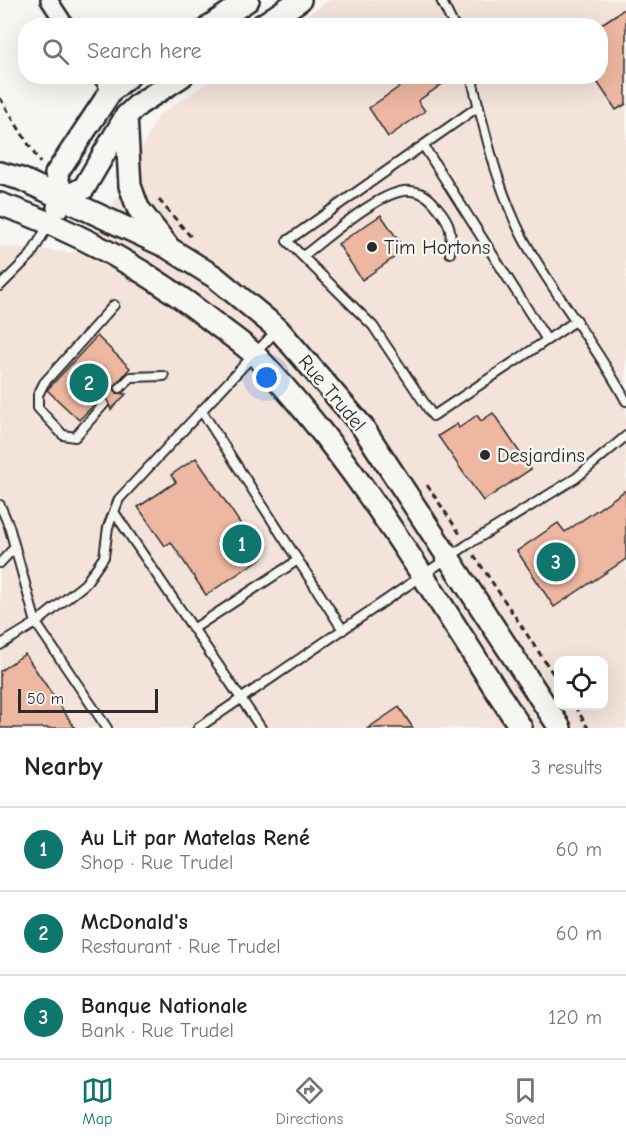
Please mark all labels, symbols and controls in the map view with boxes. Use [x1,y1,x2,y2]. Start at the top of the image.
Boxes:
search box [18,18,608,84]
icon: search [39,35,72,68]
text: Search here [87,38,202,64]
place label: Tim Hortons [384,236,490,259]
marker: Tim Hortons [365,240,379,254]
street label: Rue Trudel [293,350,371,436]
pin: 2 [70,360,109,406]
your location [252,363,281,392]
place label: Desjardins [497,444,585,467]
marker: Desjardins [478,448,492,462]
pin: 1 [222,522,262,566]
pin: 3 [536,540,576,584]
map controls [554,656,608,710]
button: locate [554,656,608,710]
scale bar [18,686,158,714]
text: 50 m [27,690,64,708]
text: Nearby [24,752,103,782]
text: 3 results [531,756,602,779]
text: Au Lit par Matelas René [81,825,310,851]
text: 1 [40,838,47,861]
text: 60 m [556,838,602,861]
text: Shop · Rue Trudel [81,851,233,874]
text: McDonald's [81,909,188,935]
text: 2 [39,922,48,945]
text: 60 m [556,922,602,945]
text: Restaurant · Rue Trudel [81,935,281,958]
text: Banque Nationale [81,993,247,1019]
text: 3 [39,1006,48,1029]
text: 120 m [548,1006,602,1029]
text: Bank · Rue Trudel [81,1019,234,1042]
tab: Map [81,1074,114,1128]
tab: Directions [276,1074,343,1128]
tab: Saved [505,1074,545,1128]

